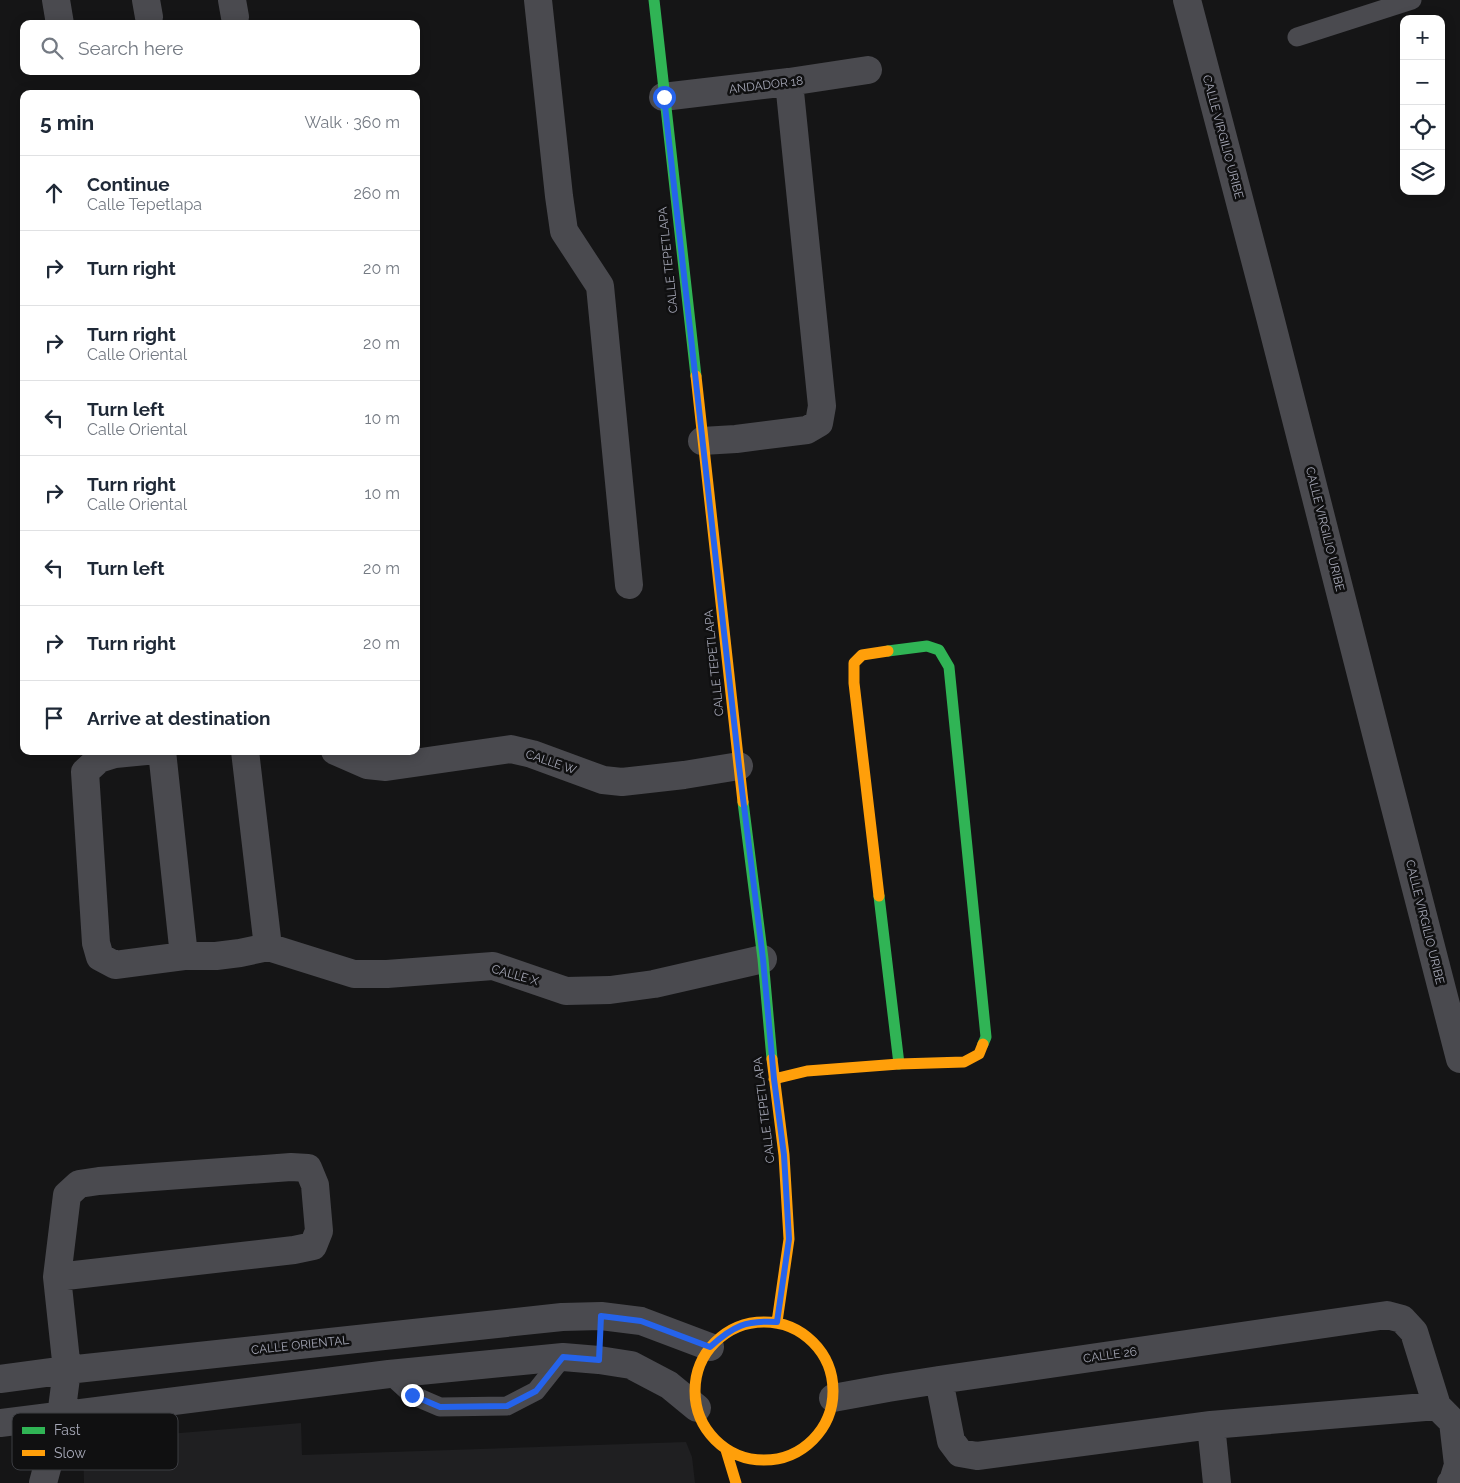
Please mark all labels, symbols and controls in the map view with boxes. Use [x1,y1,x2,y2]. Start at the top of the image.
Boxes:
map controls [1400,15,1445,195]
button: + [1400,15,1445,60]
search box [20,20,420,75]
icon: search [38,34,66,62]
text: Search here [78,37,184,59]
button: − [1400,60,1445,105]
street label: CALLE VIRGILIO URIBE [1200,73,1246,201]
street label: ANDADOR 18 [728,74,804,96]
route start [653,86,676,109]
button: locate [1400,105,1445,150]
text: 5 min [40,110,94,135]
text: Walk · 360 m [305,113,400,132]
button: layers [1400,150,1445,195]
text: Continue [87,173,170,195]
icon: ahead [40,179,68,207]
text: 260 m [353,184,400,203]
text: Calle Tepetlapa [87,195,202,214]
street label: CALLE TEPETLAPA [655,206,681,314]
icon: right [40,254,68,282]
text: Turn right [87,257,176,279]
text: 20 m [363,259,400,278]
text: Turn right [87,323,176,345]
icon: right [40,329,68,357]
text: 20 m [363,334,400,353]
text: Calle Oriental [87,345,187,364]
text: Turn left [87,398,164,420]
icon: left [40,404,68,432]
text: 10 m [365,409,400,428]
text: Calle Oriental [87,420,187,439]
street label: CALLE VIRGILIO URIBE [1303,465,1347,593]
text: Turn right [87,473,176,495]
icon: right [40,479,68,507]
text: 10 m [365,484,400,503]
text: Calle Oriental [87,495,187,514]
icon: left [40,554,68,582]
text: Turn left [87,557,164,579]
text: 20 m [363,559,400,578]
street label: CALLE TEPETLAPA [701,609,727,717]
icon: right [40,629,68,657]
text: Turn right [87,632,176,654]
text: 20 m [363,634,400,653]
icon: arrive [40,704,68,732]
text: Arrive at destination [87,707,271,729]
street label: CALLE W [524,747,579,777]
street label: CALLE VIRGILIO URIBE [1403,858,1447,986]
street label: CALLE X [490,962,540,988]
street label: CALLE TEPETLAPA [751,1056,777,1164]
street label: CALLE ORIENTAL [250,1333,350,1357]
street label: CALLE 26 [1082,1344,1138,1366]
route end [401,1384,424,1407]
legend [12,1413,178,1470]
text: Fast [54,1422,81,1438]
text: Slow [54,1445,86,1461]

